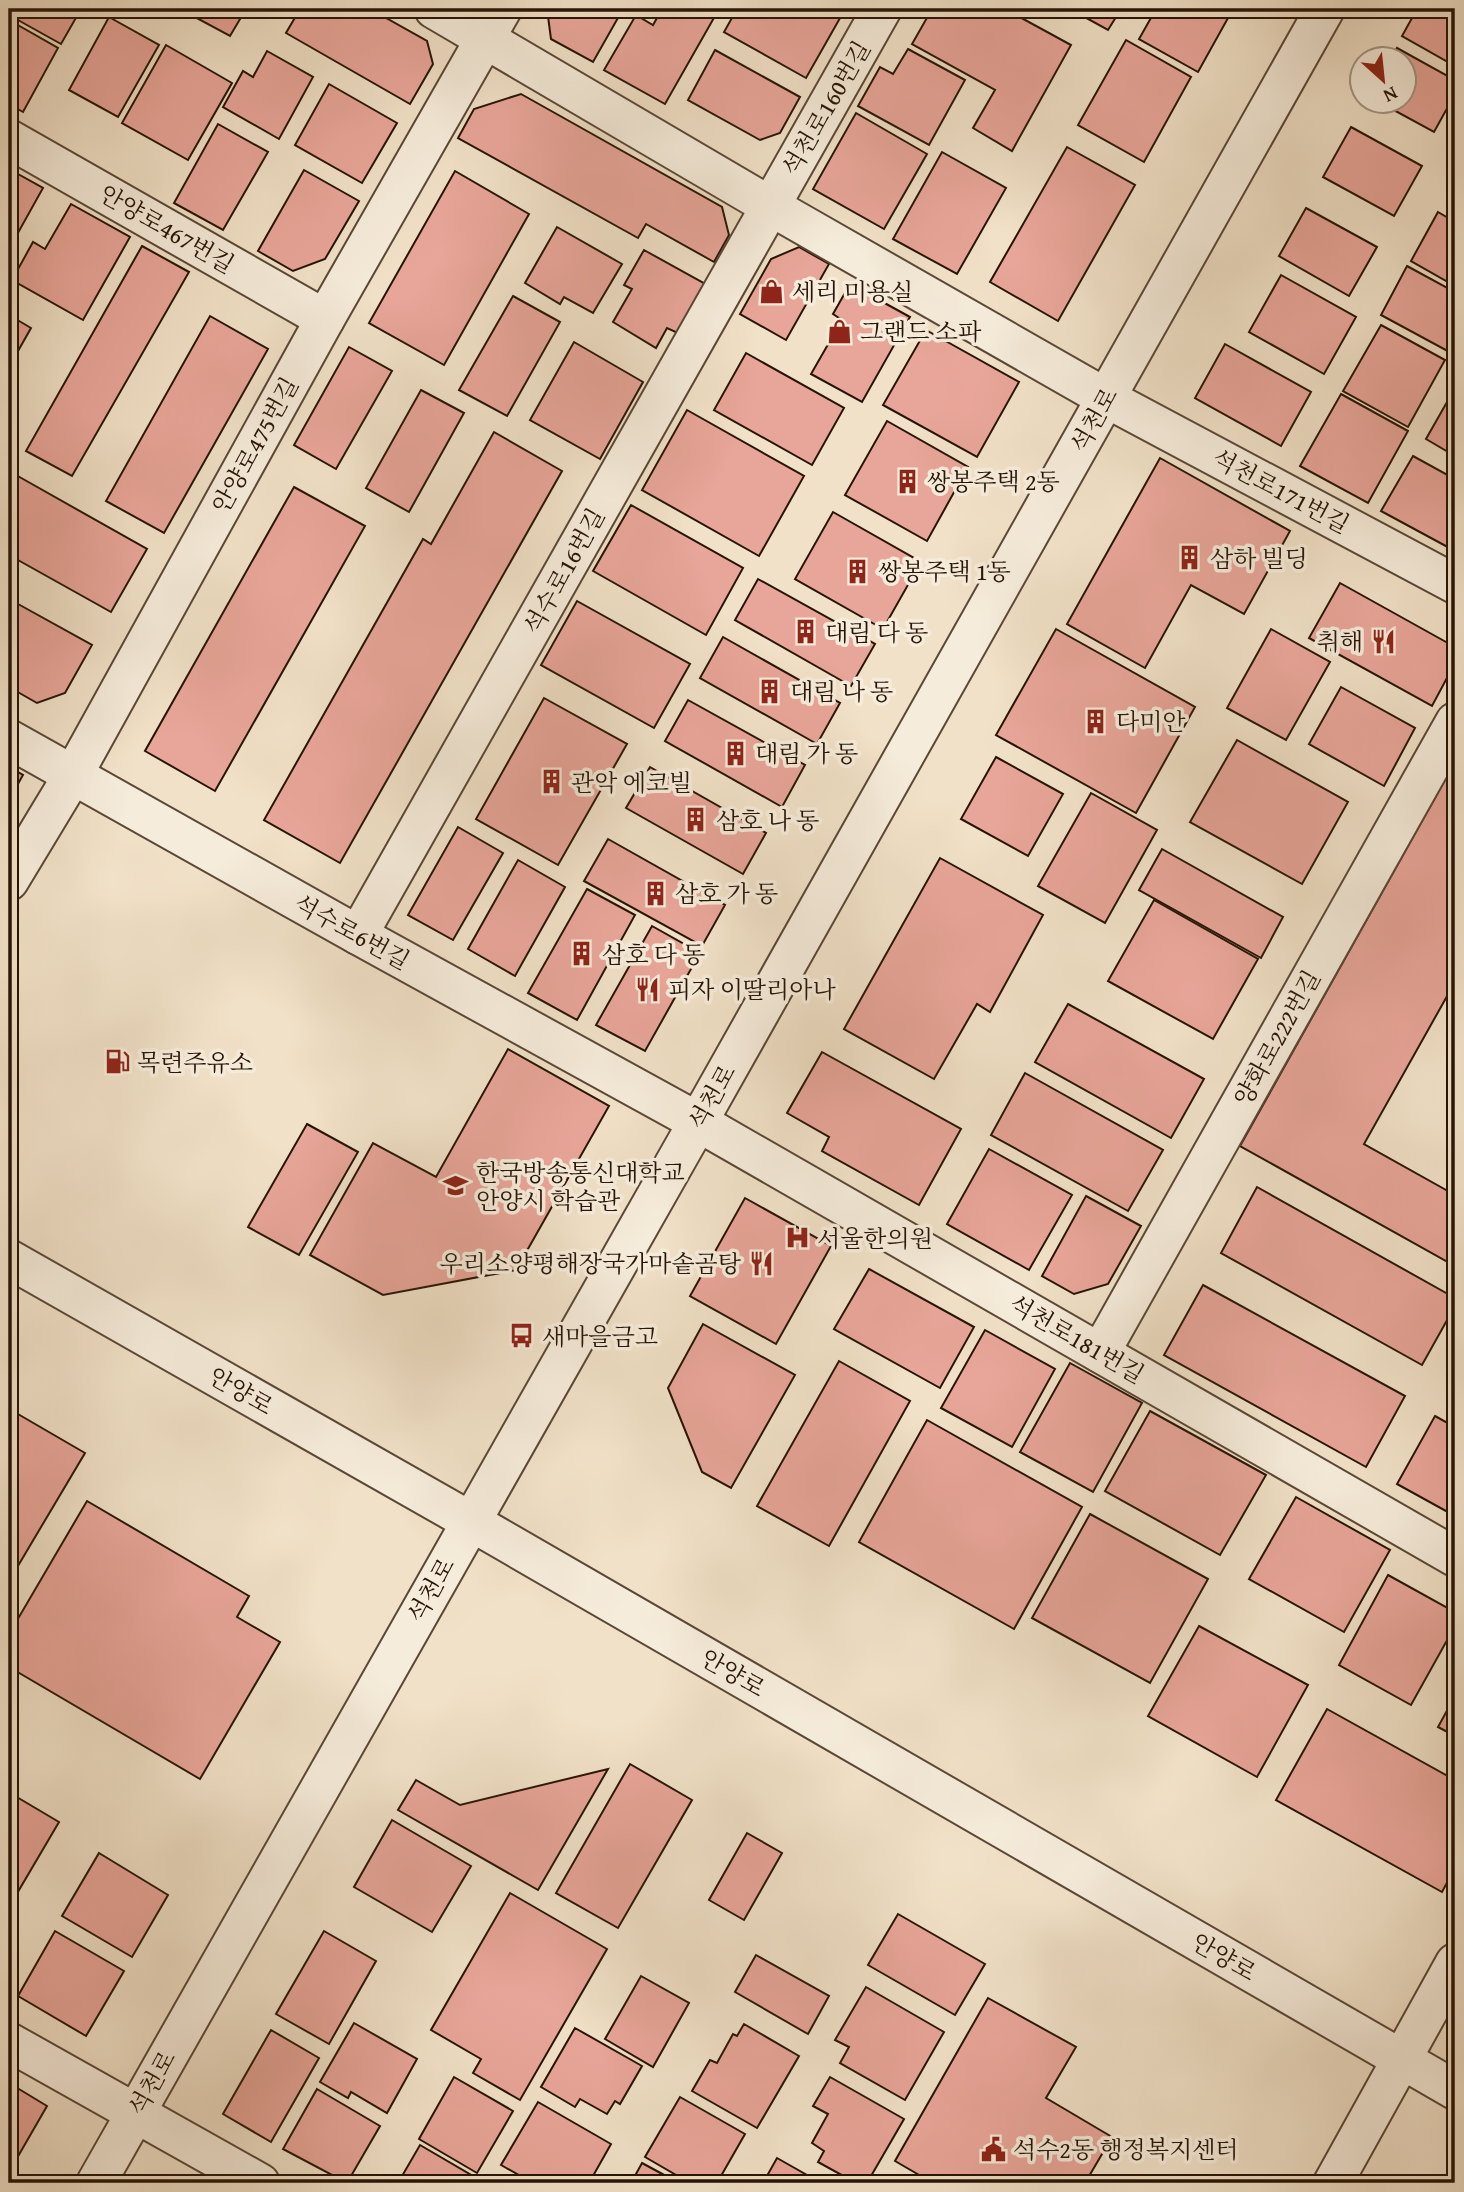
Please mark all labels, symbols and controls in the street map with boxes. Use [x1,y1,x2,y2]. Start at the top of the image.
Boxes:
street label: 석천로160번길 [773,34,879,182]
north arrow [1348,46,1418,116]
text: N [1378,80,1403,111]
street label: 안양로467번길 [93,176,241,282]
place label: 세리 미용실 [792,274,913,309]
shop icon: 세리 미용실 [758,277,786,305]
place label: 그랜드 소파 [860,314,982,349]
shop icon: 그랜드 소파 [826,317,854,345]
street label: 안양로475번길 [203,371,307,519]
street label: 석천로 [1062,381,1126,459]
street label: 석천로171번길 [1206,440,1356,542]
place label: 쌍봉주택 2동 [927,464,1060,499]
building icon: 쌍봉주택 2동 [893,467,921,495]
street label: 석수로16번길 [515,502,613,640]
place label: 삼하 빌딩 [1210,541,1308,576]
building icon: 삼하 빌딩 [1176,544,1204,572]
place label: 쌍봉주택 1동 [878,554,1011,589]
building icon: 쌍봉주택 1동 [844,557,872,585]
place label: 대림 다 동 [825,615,928,650]
building icon: 대림 다 동 [791,618,819,646]
place label: 취해 [1317,624,1363,659]
restaurant icon: 취해 [1369,627,1397,655]
place label: 대림 나 동 [790,674,893,709]
building icon: 대림 나 동 [756,677,784,705]
place label: 다미안 [1116,704,1186,739]
building icon: 다미안 [1082,707,1110,735]
place label: 대림 가 동 [755,736,858,771]
building icon: 대림 가 동 [721,739,749,767]
place label: 관악 에코빌 [571,765,692,800]
building icon: 관악 에코빌 [537,768,565,796]
place label: 삼호 나 동 [716,803,819,838]
building icon: 삼호 나 동 [682,806,710,834]
place label: 삼호 가 동 [675,876,778,911]
building icon: 삼호 가 동 [641,879,669,907]
street label: 석수로6번길 [288,886,416,978]
place label: 삼호 다 동 [602,937,705,972]
building icon: 삼호 다 동 [568,940,596,968]
street label: 양화로222번길 [1225,964,1329,1112]
place label: 피자 이딸리아나 [668,972,836,1007]
restaurant icon: 피자 이딸리아나 [634,975,662,1003]
place label: 목련주유소 [137,1045,253,1080]
fuel station icon: 목련주유소 [103,1048,131,1076]
street label: 석천로 [680,1058,744,1136]
place label: 한국방송통신대학교 안양시 학습관 [476,1155,685,1218]
school or university icon: 한국방송통신대학교 안양시 학습관 [442,1172,470,1200]
place label: 서울한의원 [817,1221,933,1256]
hospital icon: 서울한의원 [783,1224,811,1252]
place label: 우리소양평해장국가마솥곰탕 [440,1246,742,1281]
restaurant icon: 우리소양평해장국가마솥곰탕 [747,1249,775,1277]
street label: 석천로181번길 [1003,1286,1151,1392]
place label: 새마을금고 [542,1319,658,1354]
bus stop icon: 새마을금고 [508,1322,536,1350]
street label: 안양로 [202,1358,280,1424]
street label: 석천로 [399,1551,463,1629]
street label: 안양로 [694,1640,772,1706]
street label: 안양로 [1185,1924,1263,1990]
street label: 석천로 [120,2044,184,2122]
place label: 석수2동 행정복지센터 [1013,2132,1239,2167]
public building icon: 석수2동 행정복지센터 [979,2135,1007,2163]

